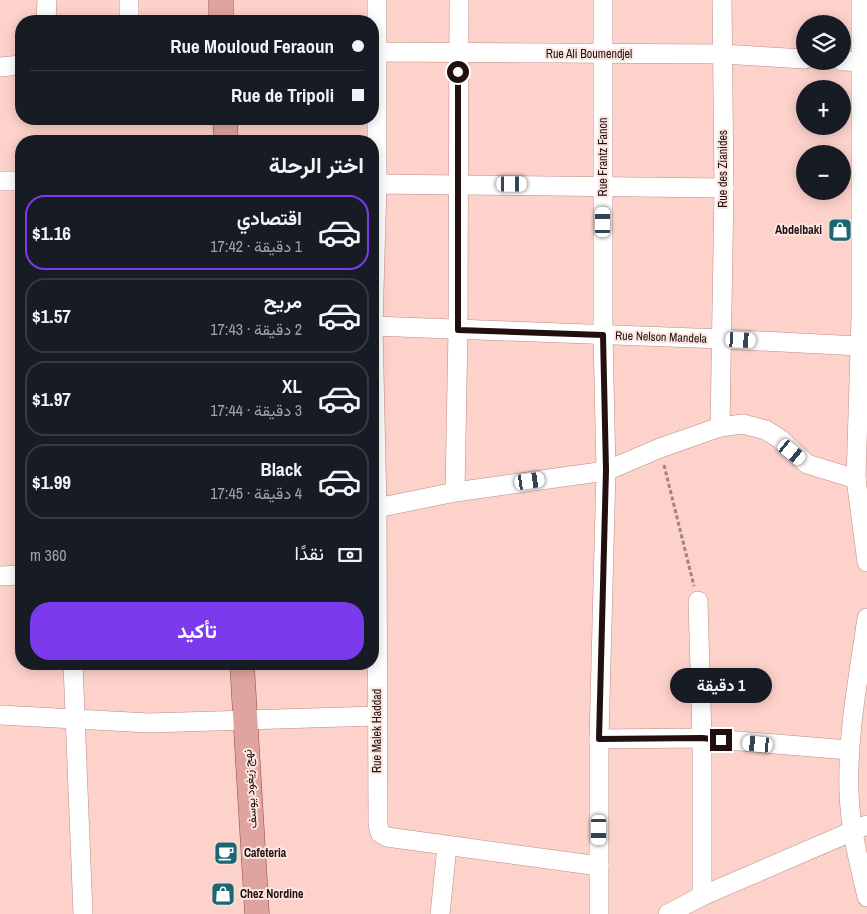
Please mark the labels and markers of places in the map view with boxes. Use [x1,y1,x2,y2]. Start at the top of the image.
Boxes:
shop icon: Abdelbaki [827,217,853,243]
place label: Abdelbaki [775,222,822,238]
cafe icon: Cafeteria [213,840,239,866]
place label: Cafeteria [244,845,287,861]
shop icon: Chez Nordine [210,881,236,907]
place label: Chez Nordine [240,886,304,902]

